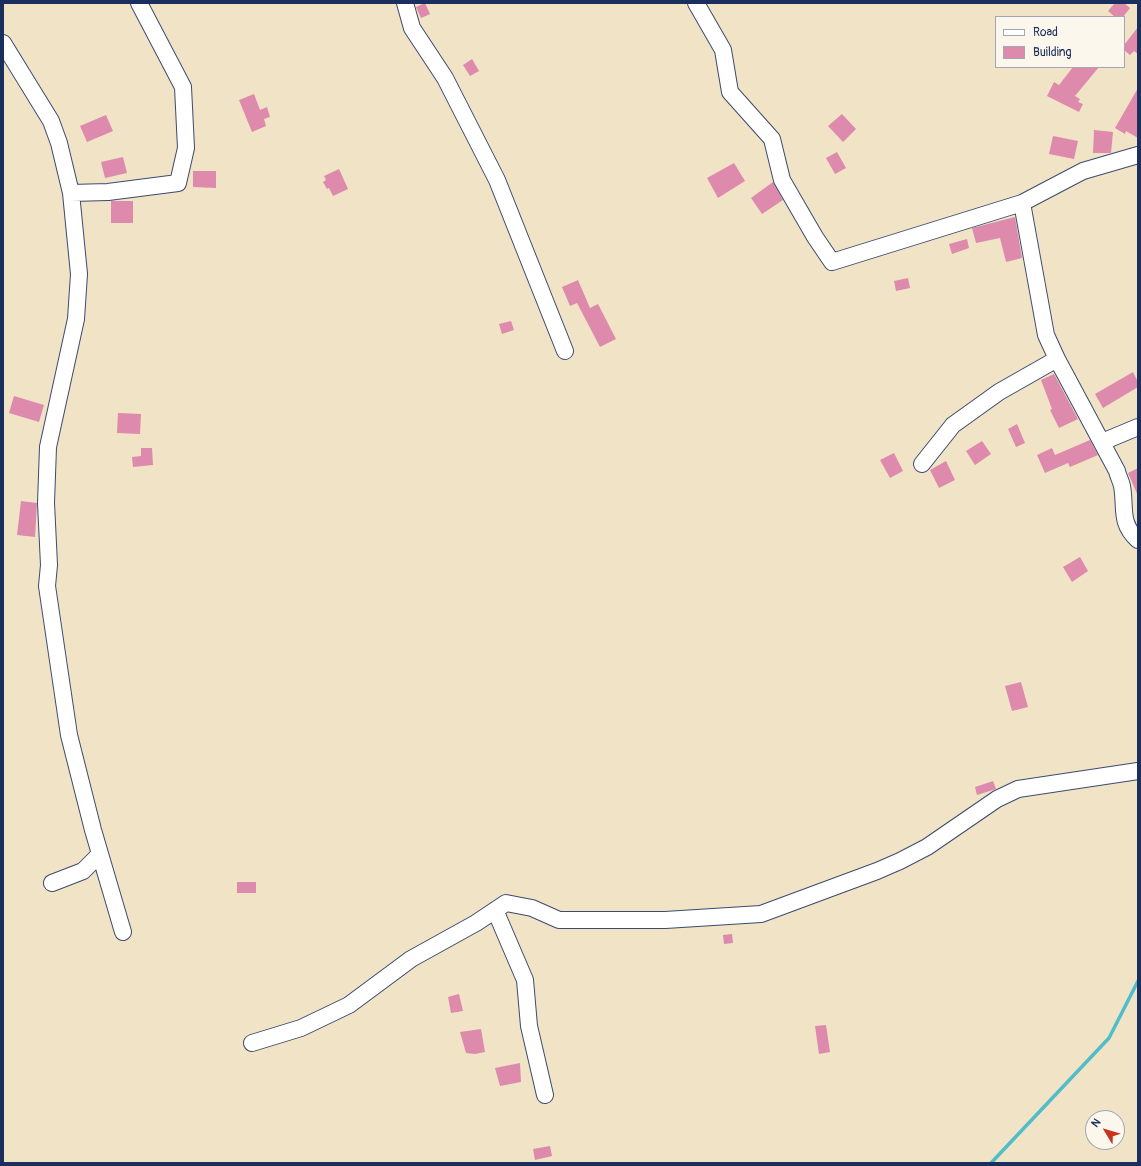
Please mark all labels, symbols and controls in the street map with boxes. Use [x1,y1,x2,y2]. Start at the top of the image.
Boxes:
legend [995,16,1125,68]
text: Road [1033,25,1058,40]
text: Building [1033,45,1072,60]
north arrow [1085,1110,1125,1150]
text: N [1089,1116,1103,1130]

